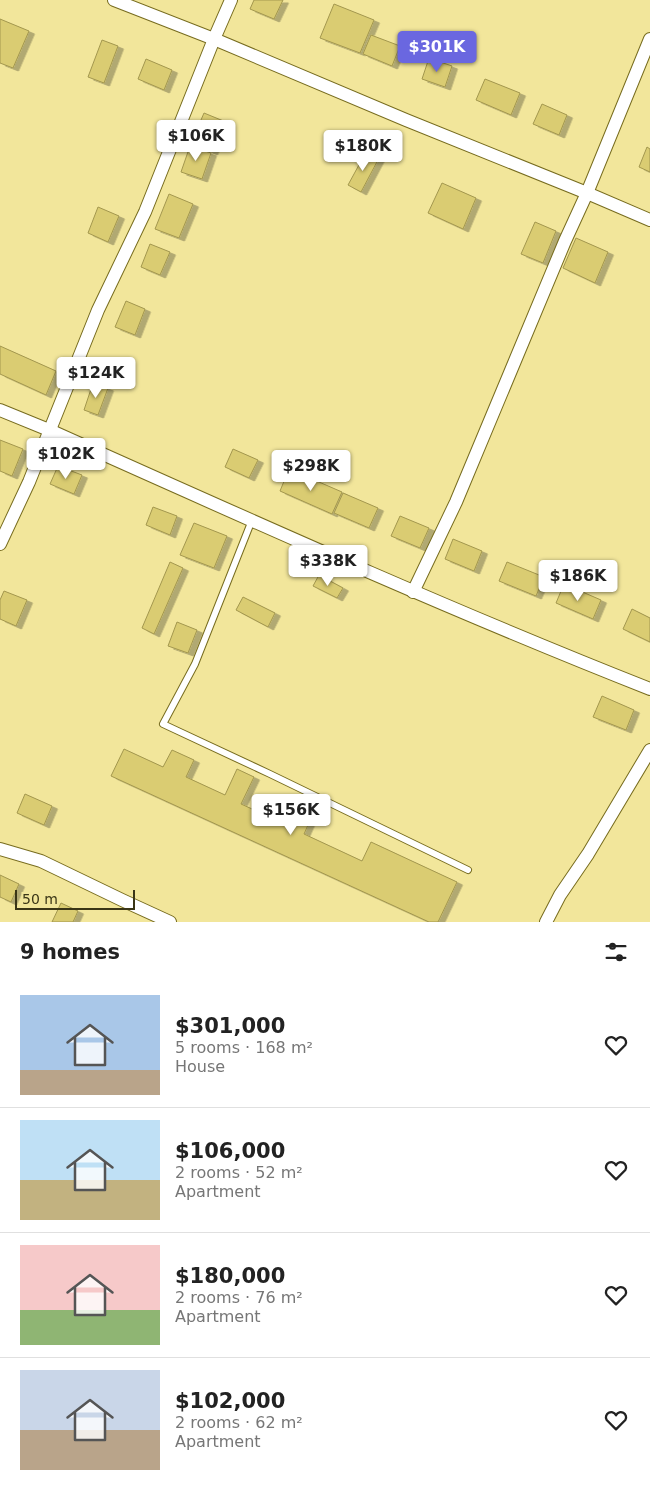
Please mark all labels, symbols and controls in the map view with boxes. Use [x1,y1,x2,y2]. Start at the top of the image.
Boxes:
pin: $301K [402,30,472,73]
text: $301K [409,37,465,56]
pin: $106K [161,120,231,162]
text: $106K [168,126,224,145]
pin: $180K [328,130,398,172]
text: $180K [335,136,391,155]
pin: $124K [61,356,131,399]
text: $124K [68,363,124,382]
pin: $102K [31,438,101,480]
text: $102K [38,444,94,463]
pin: $298K [276,450,346,492]
text: $298K [283,456,339,475]
pin: $338K [293,544,363,587]
text: $338K [300,551,356,570]
pin: $186K [543,560,613,602]
text: $186K [550,566,606,585]
pin: $156K [256,794,326,836]
text: $156K [263,800,319,819]
scale bar [15,887,135,910]
text: 50 m [22,891,58,907]
icon: filters [602,938,630,966]
text: 9 homes [20,940,120,964]
text: $301,000 [175,1014,285,1038]
icon: home [60,1015,120,1075]
icon: heart [602,1031,630,1059]
text: 5 rooms · 168 m² [175,1038,313,1057]
text: House [175,1057,225,1076]
text: $106,000 [175,1139,285,1163]
icon: home [60,1140,120,1200]
icon: heart [602,1156,630,1184]
text: 2 rooms · 52 m² [175,1163,303,1182]
text: Apartment [175,1182,261,1201]
text: $180,000 [175,1264,285,1288]
icon: home [60,1265,120,1325]
icon: heart [602,1281,630,1309]
text: 2 rooms · 76 m² [175,1288,303,1307]
text: Apartment [175,1307,261,1326]
text: $102,000 [175,1389,285,1413]
icon: home [60,1390,120,1450]
icon: heart [602,1406,630,1434]
text: 2 rooms · 62 m² [175,1413,303,1432]
text: Apartment [175,1432,261,1451]

